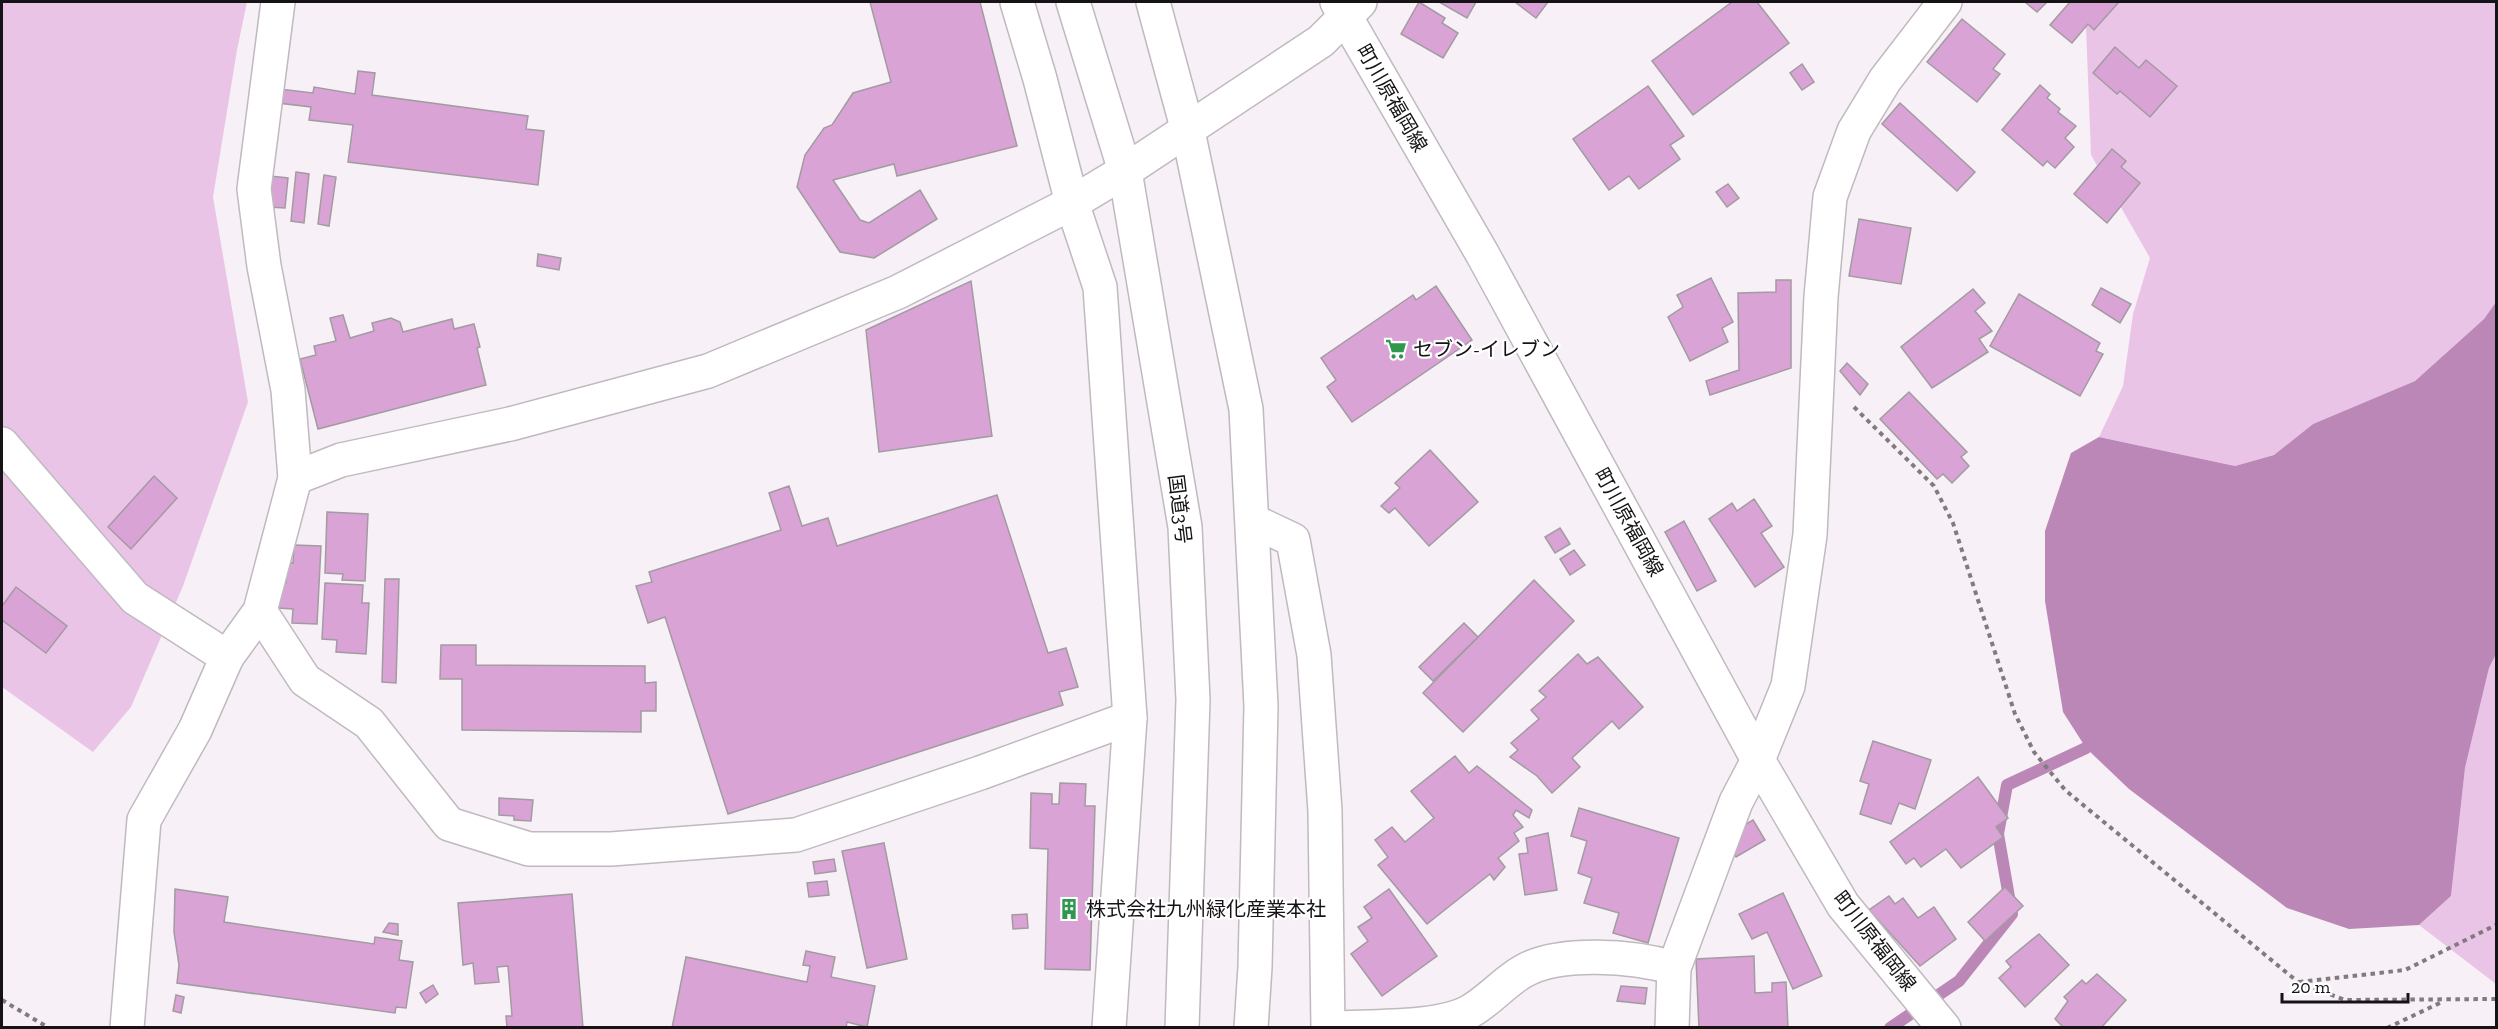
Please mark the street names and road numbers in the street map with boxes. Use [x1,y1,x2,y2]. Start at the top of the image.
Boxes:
street label: 町川原福岡線 [1352,40,1432,156]
street label: 町川原福岡線 [1589,464,1669,580]
street label: 国道3号 [1164,473,1196,545]
street label: 町川原福岡線 [1829,886,1921,996]

